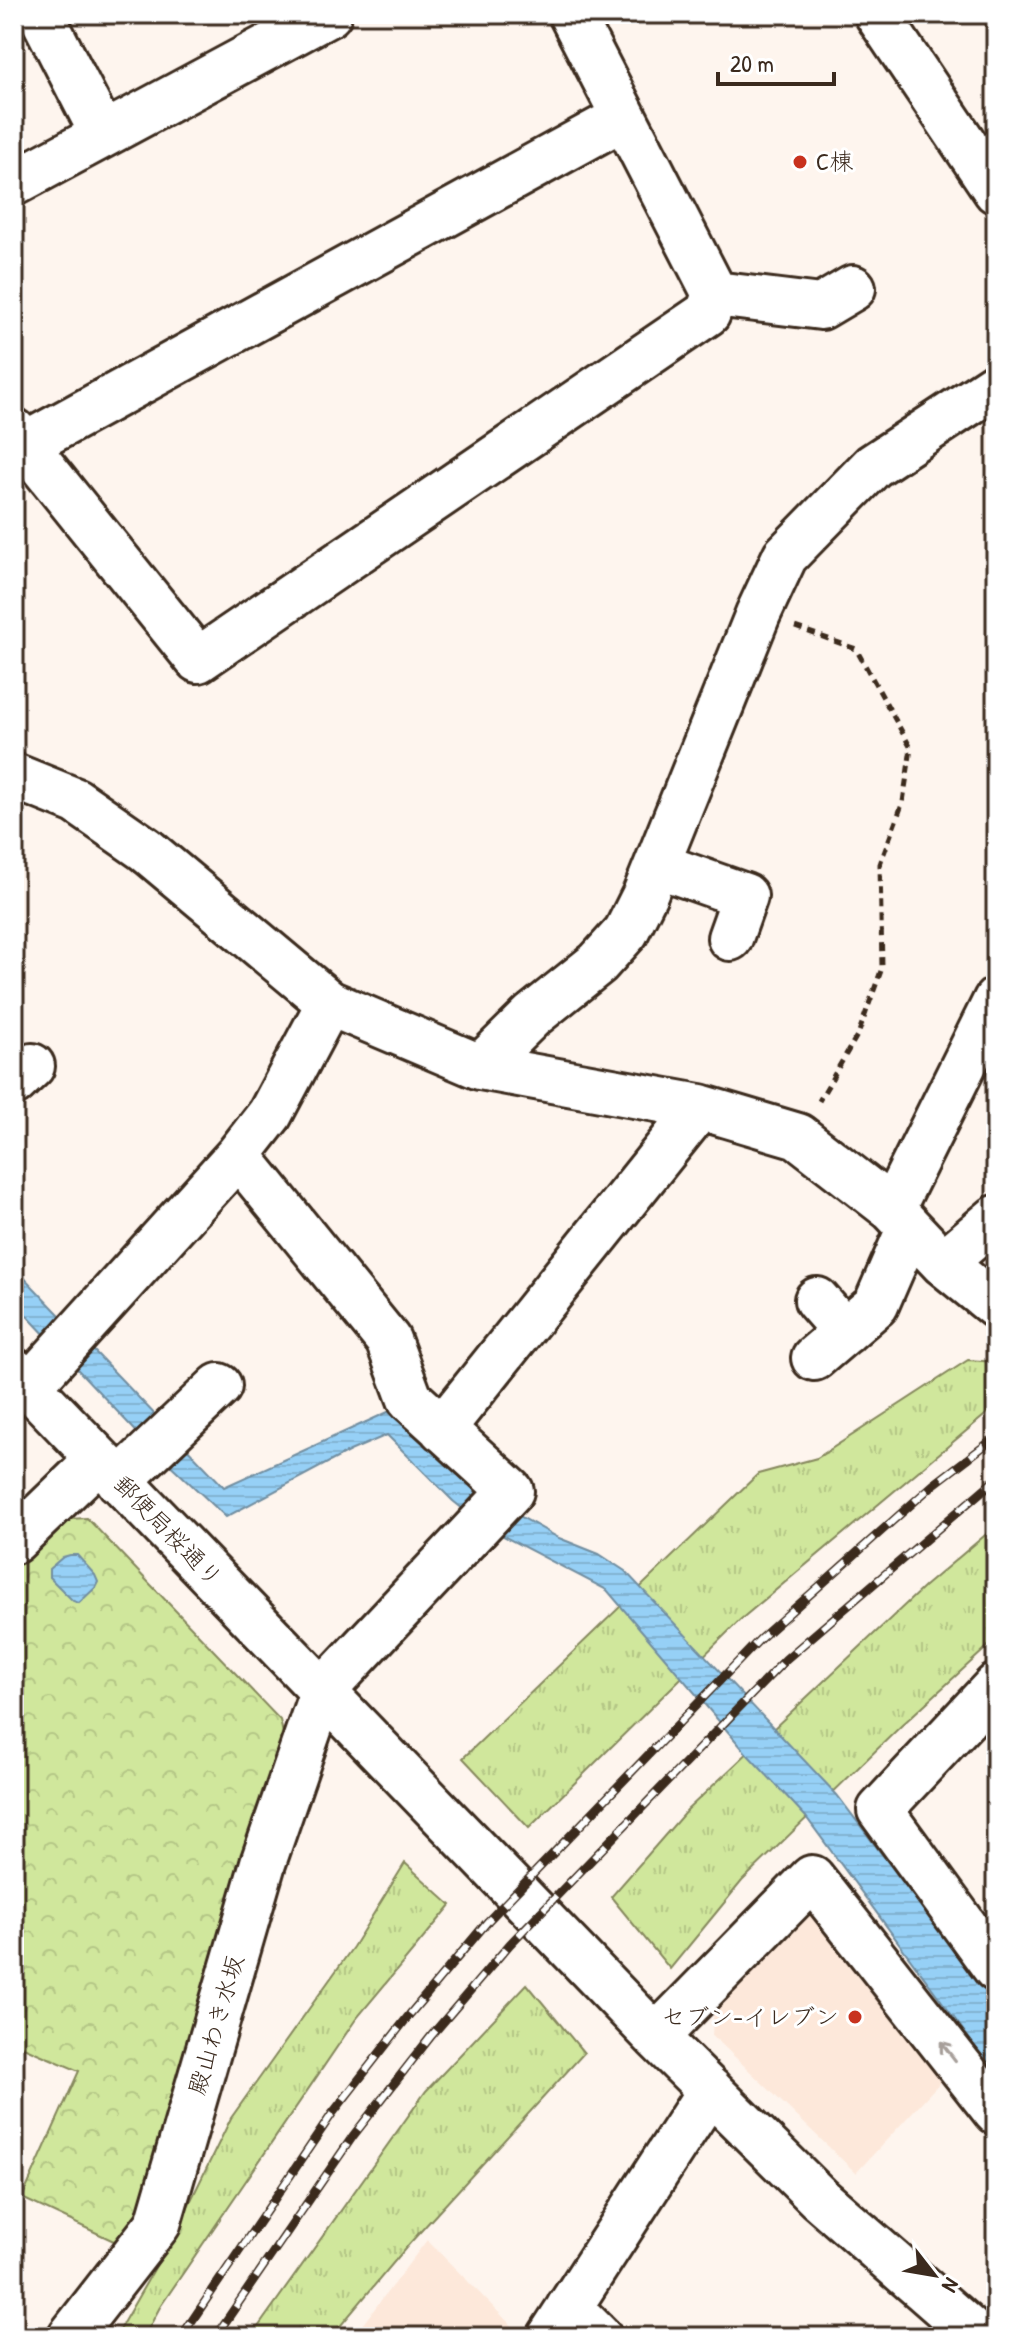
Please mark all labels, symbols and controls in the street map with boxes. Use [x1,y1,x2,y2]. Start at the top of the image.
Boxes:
scale bar [718,36,834,86]
text: 20 m [730,47,774,79]
place label: C棟 [816,145,853,177]
marker: C棟 [791,153,809,171]
street label: 郵便局桜通り [107,1467,230,1593]
street label: 殿山わき水坂 [180,1951,250,2098]
place label: セブン-イレブン [661,2000,839,2032]
marker: セブン-イレブン [846,2008,864,2026]
one-way arrow [939,2041,956,2062]
north arrow [894,2235,974,2315]
text: N [935,2273,967,2298]

